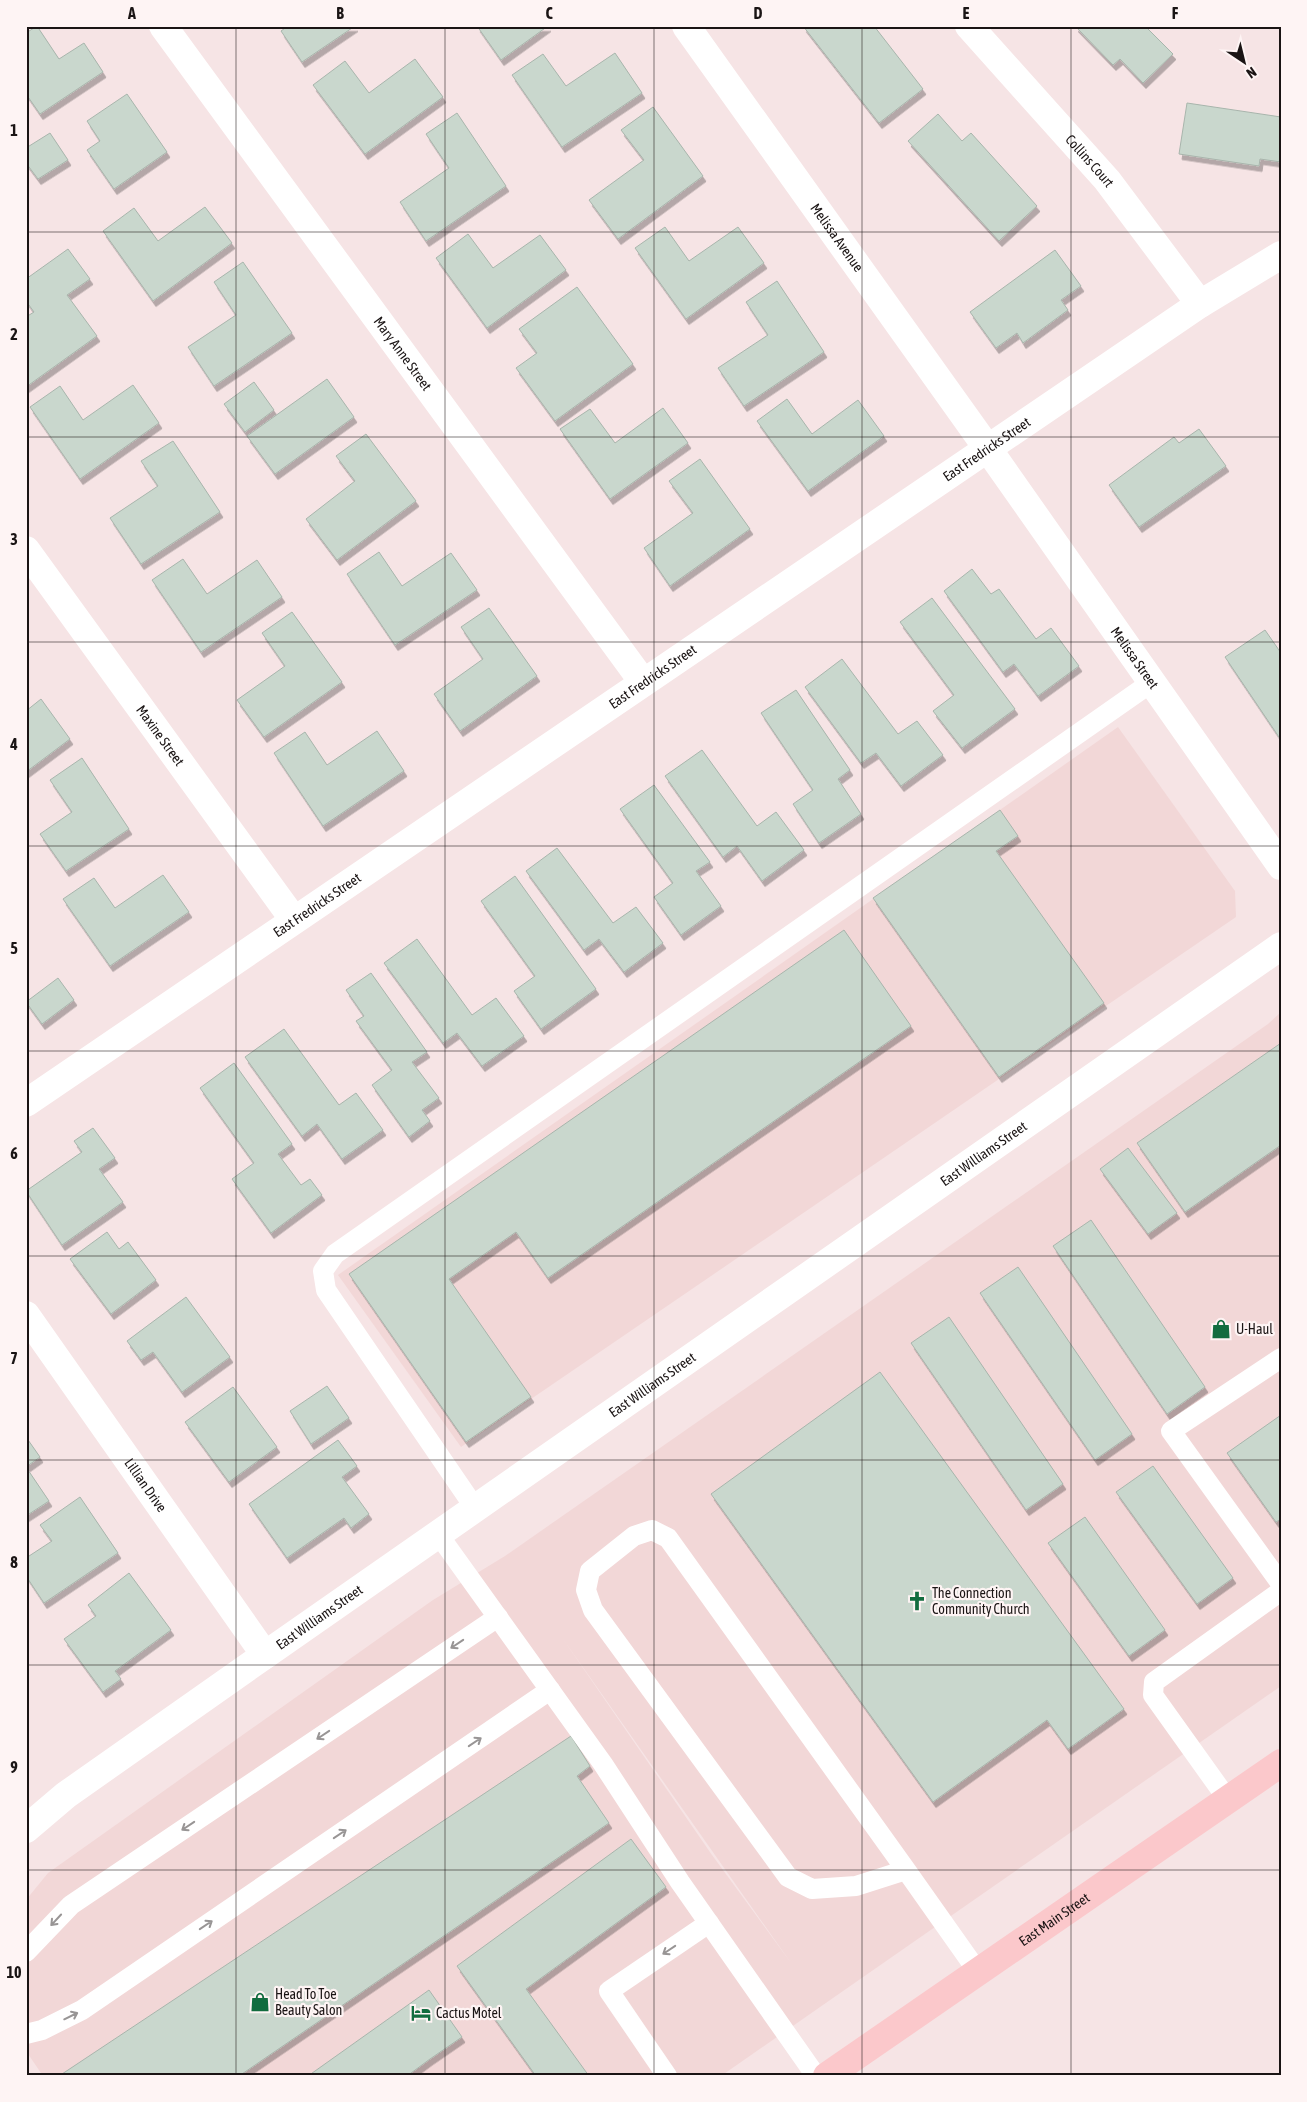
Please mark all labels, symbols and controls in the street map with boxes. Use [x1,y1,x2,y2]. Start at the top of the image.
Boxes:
text: A [127,4,136,22]
text: B [336,4,344,22]
text: C [545,4,553,22]
text: D [754,4,763,22]
text: E [963,4,970,22]
text: F [1172,4,1179,22]
north arrow [1220,38,1270,88]
text: N [1243,64,1259,82]
text: 1 [10,121,18,139]
street label: Collins Court [1062,131,1117,190]
street label: Melissa Avenue [807,200,867,275]
street label: Mary Anne Street [371,314,435,394]
text: 2 [10,325,18,343]
street label: East Fredricks Street [940,414,1033,485]
text: 3 [10,530,18,548]
street label: Melissa Street [1108,624,1162,692]
street label: East Fredricks Street [606,641,699,712]
street label: Maxine Street [133,702,188,769]
text: 4 [9,735,18,753]
street label: East Fredricks Street [270,870,364,940]
text: 5 [10,939,18,957]
street label: East Williams Street [937,1118,1030,1189]
text: 6 [10,1144,18,1162]
shop icon: U-Haul [1210,1318,1232,1340]
place label: U-Haul [1236,1321,1273,1337]
text: 7 [10,1349,18,1367]
street label: East Williams Street [606,1349,699,1420]
street label: Lillian Drive [121,1455,170,1515]
text: 8 [10,1553,18,1571]
street label: East Williams Street [273,1581,366,1653]
place label: The Connection Community Church [932,1585,1029,1617]
church icon: The Connection Community Church [906,1590,928,1612]
one-way arrow [451,1639,465,1649]
one-way arrow [316,1730,330,1740]
one-way arrow [467,1737,481,1747]
text: 9 [10,1758,18,1776]
one-way arrow [181,1821,195,1831]
one-way arrow [333,1829,347,1839]
street label: East Main Street [1016,1889,1093,1949]
one-way arrow [50,1914,62,1927]
one-way arrow [199,1920,213,1931]
one-way arrow [662,1946,676,1956]
text: 10 [6,1963,22,1981]
place label: Head To Toe Beauty Salon [275,1986,342,2018]
shop icon: Head To Toe Beauty Salon [249,1991,271,2013]
hotel icon: Cactus Motel [410,2002,432,2024]
place label: Cactus Motel [436,2005,502,2021]
one-way arrow [63,2011,78,2020]

